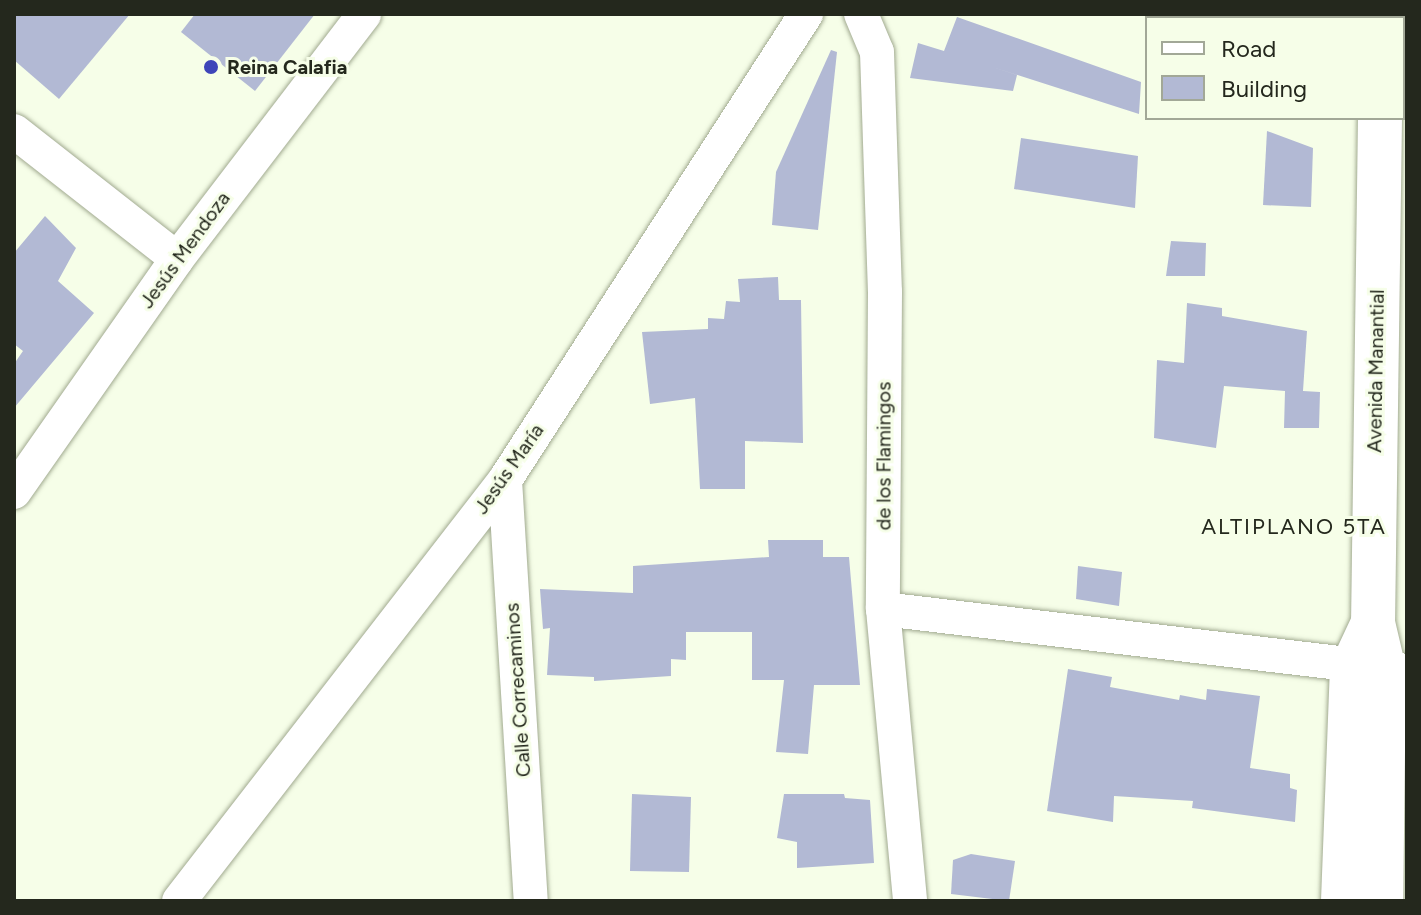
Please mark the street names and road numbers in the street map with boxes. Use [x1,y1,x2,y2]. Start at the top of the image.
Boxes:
street label: Jesús Mendoza [135,187,235,313]
street label: Avenida Manantial [1363,289,1389,453]
street label: de los Flamingos [872,382,896,530]
street label: Jesús María [469,419,549,519]
street label: Calle Correcaminos [500,602,536,778]

